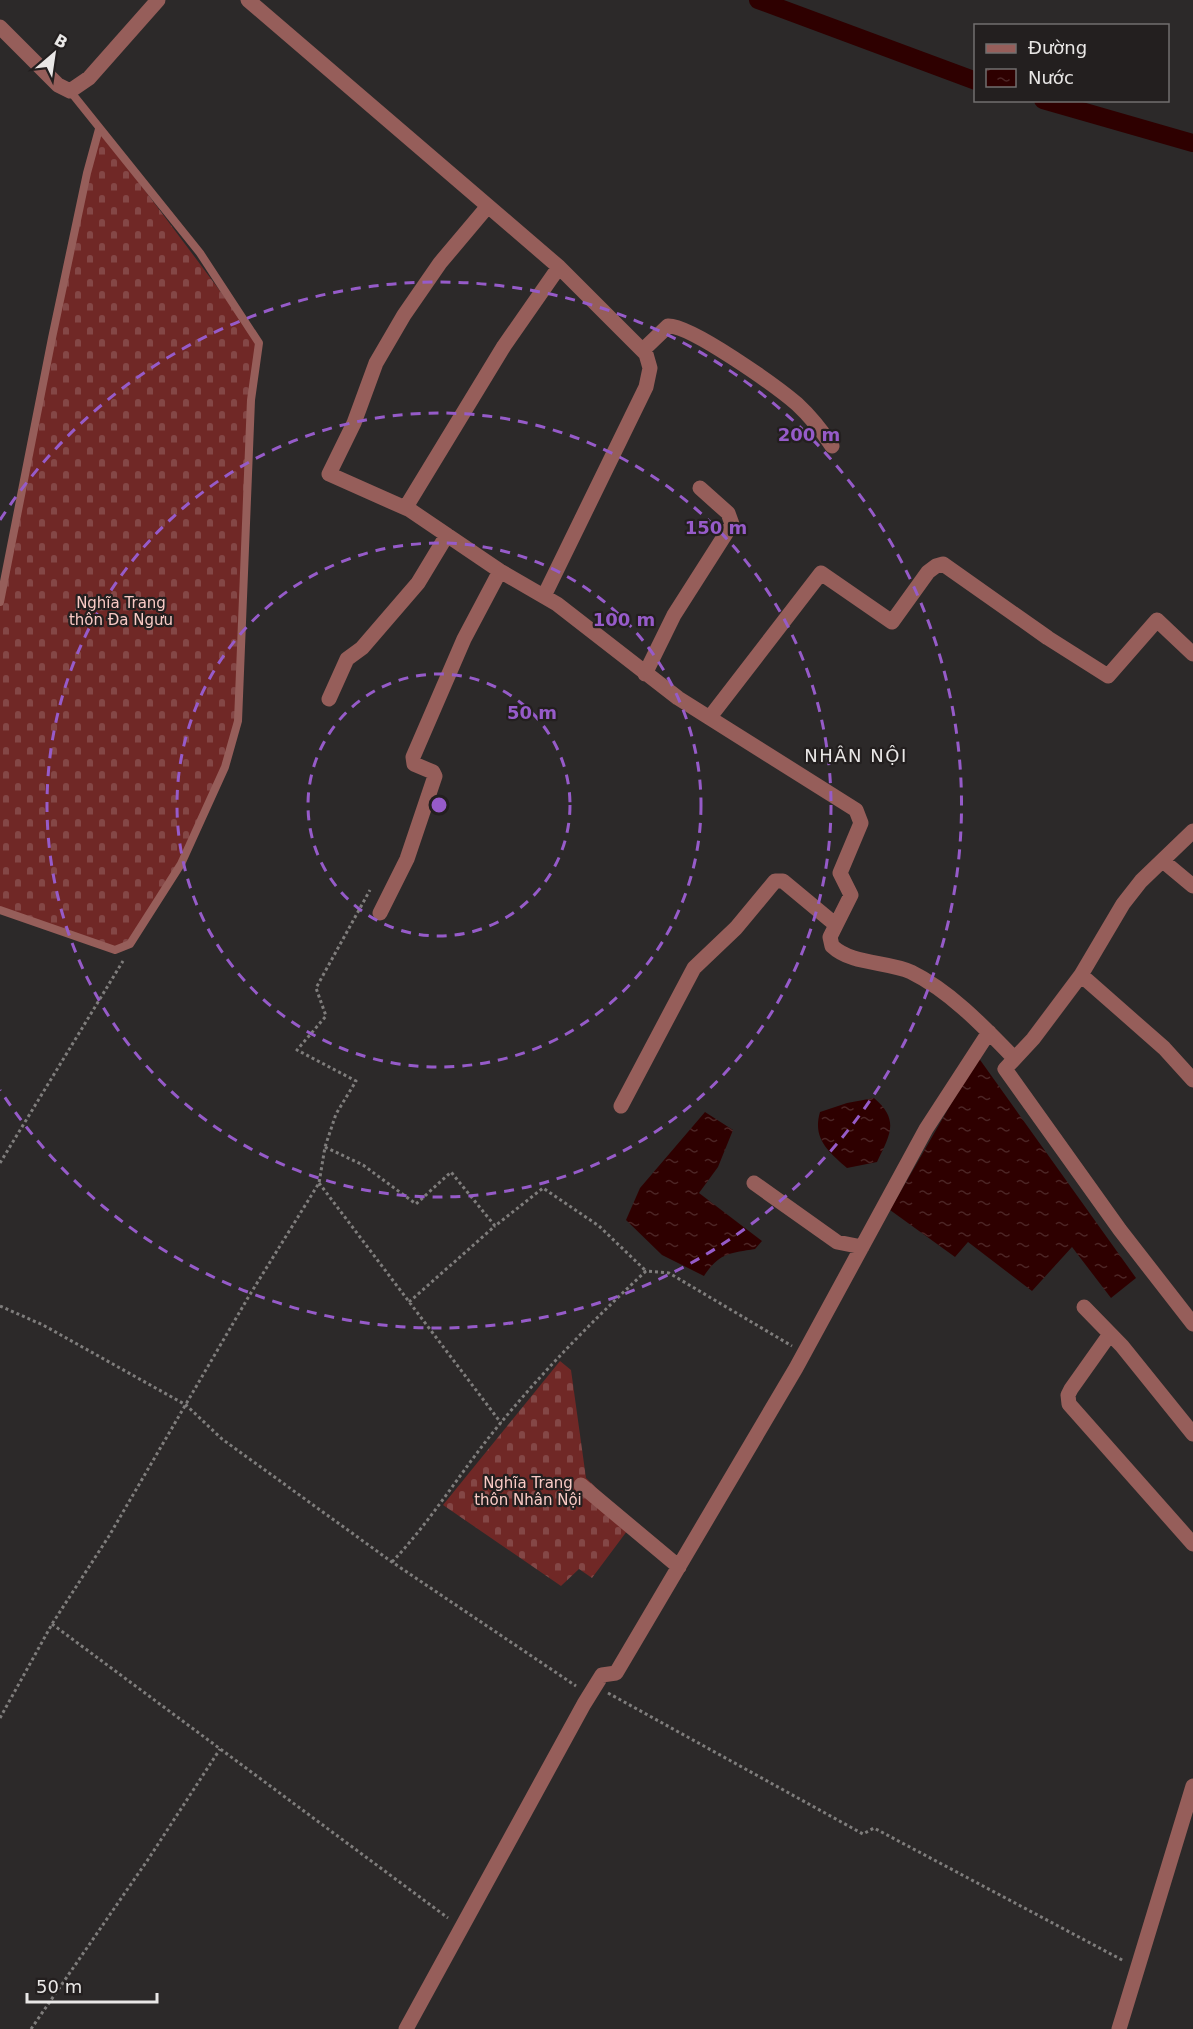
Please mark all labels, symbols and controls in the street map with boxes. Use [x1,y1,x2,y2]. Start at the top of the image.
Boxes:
north arrow [24,24,84,84]
legend [974,24,1169,102]
text: B [51,30,71,53]
text: Đường [1028,37,1087,58]
text: Nước [1028,67,1074,88]
text: 200 m [778,424,840,445]
text: 150 m [685,517,747,538]
park label: Nghĩa Trang thôn Đa Ngưu [69,594,173,629]
text: 100 m [593,609,655,630]
text: 50 m [507,702,557,723]
district label: NHÂN NỘI [804,745,908,766]
centre of rings [429,795,449,815]
park label: Nghĩa Trang thôn Nhân Nội [474,1474,582,1509]
scale bar [27,1966,158,2004]
text: 50 m [36,1976,82,1997]

